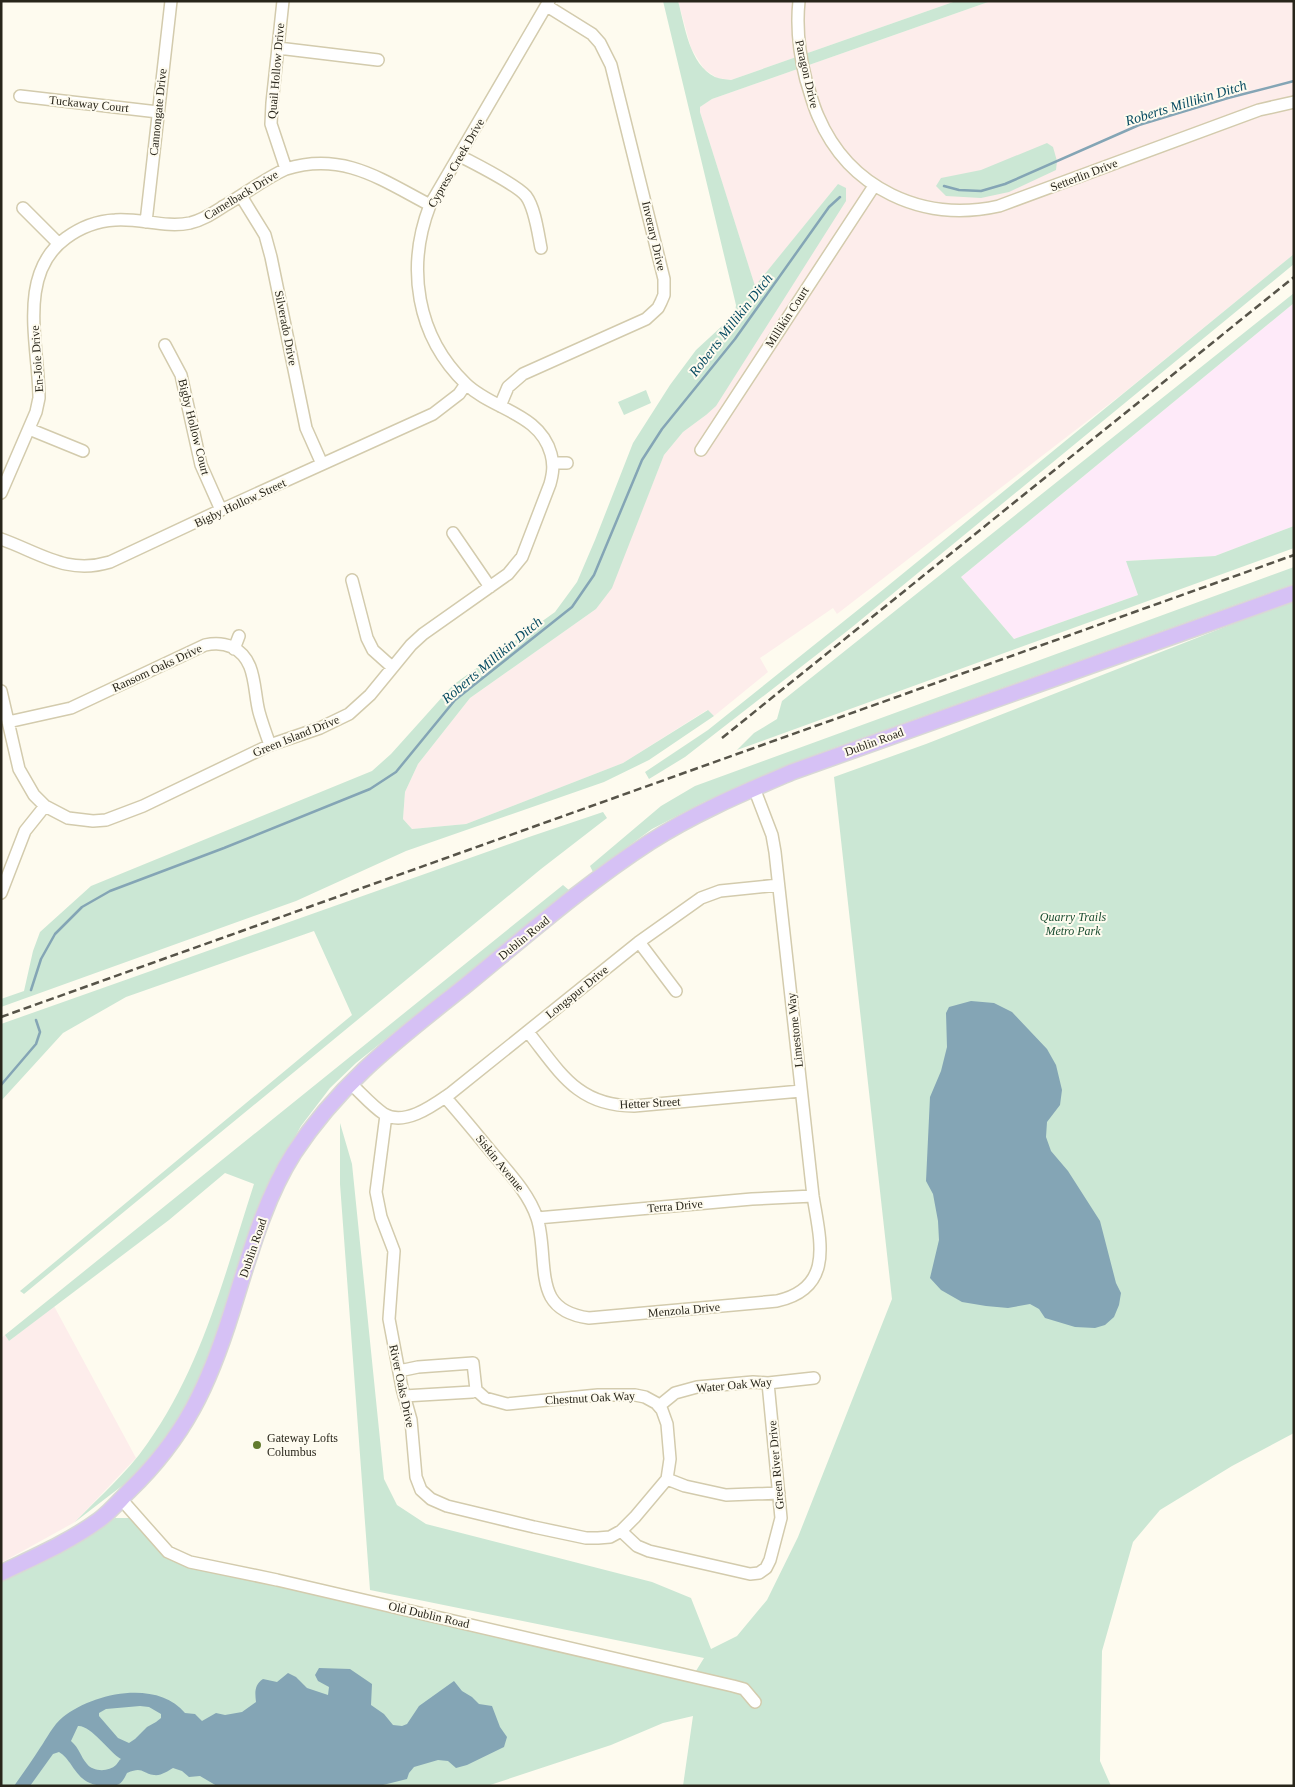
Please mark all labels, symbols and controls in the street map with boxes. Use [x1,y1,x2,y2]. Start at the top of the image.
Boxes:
street label: Quail Hollow Drive [265,23,287,119]
street label: Paragon Drive [792,38,822,110]
street label: Cannongate Drive [146,68,170,156]
water label: Roberts Millikin Ditch [1123,77,1248,129]
street label: Tuckaway Court [49,93,130,115]
street label: Cypress Creek Drive [425,116,487,210]
street label: Setterlin Drive [1048,156,1120,194]
street label: Camelback Drive [201,167,281,223]
street label: Inverary Drive [639,200,669,272]
water label: Roberts Millikin Ditch [686,271,776,380]
street label: Millikin Court [762,283,812,350]
street label: Silverado Drive [272,289,300,367]
street label: En-Joie Drive [28,325,46,393]
street label: Bigby Hollow Court [175,377,213,477]
street label: Bigby Hollow Street [192,475,289,530]
water label: Roberts Millikin Ditch [438,614,545,707]
street label: Ransom Oaks Drive [110,641,204,695]
street label: Green Island Drive [251,712,341,760]
street label: Dublin Road [843,725,905,759]
park label: Quarry Trails Metro Park [1040,910,1107,938]
street label: Dublin Road [496,913,552,963]
street label: Longspur Drive [543,963,611,1021]
street label: Limestone Way [784,992,806,1068]
street label: Hetter Street [619,1094,681,1112]
street label: Siskin Avenue [473,1132,527,1194]
street label: Terra Drive [647,1197,703,1215]
street label: Dublin Road [236,1217,270,1279]
street label: Menzola Drive [647,1300,721,1320]
street label: River Oaks Drive [386,1343,418,1429]
street label: Water Oak Way [696,1375,772,1395]
street label: Chestnut Oak Way [545,1389,635,1407]
street label: Green River Drive [765,1420,787,1510]
place label: Gateway Lofts Columbus [267,1431,338,1459]
marker: Gateway Lofts Columbus [251,1439,263,1451]
street label: Old Dublin Road [387,1599,471,1631]

